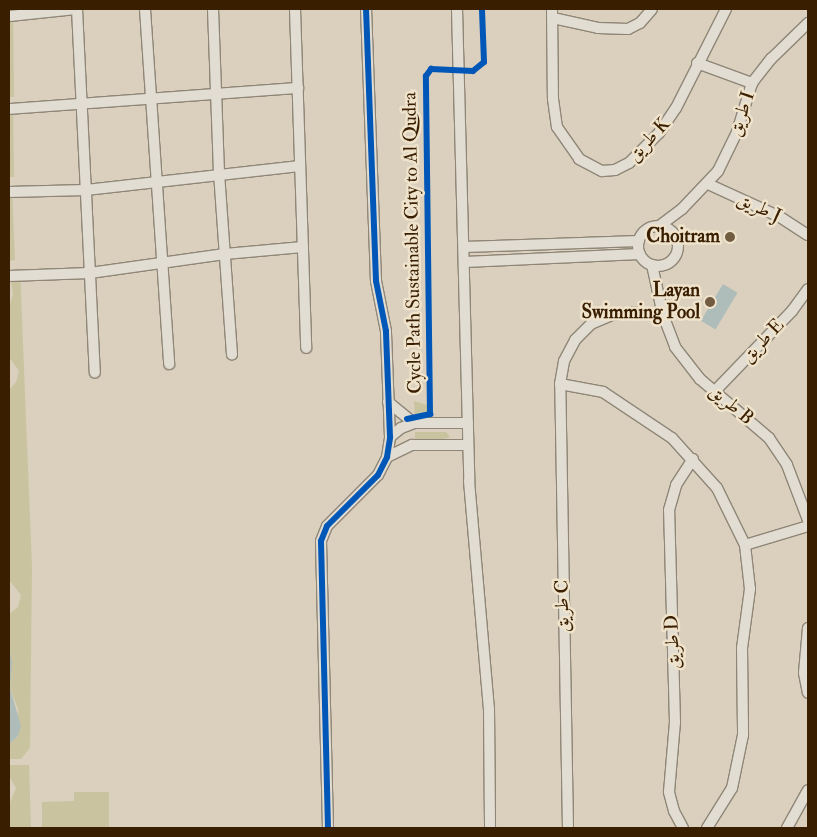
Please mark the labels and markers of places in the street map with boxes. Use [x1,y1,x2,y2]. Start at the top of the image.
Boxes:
place label: Choitram [646,226,720,248]
marker: Choitram [724,231,736,243]
place label: Layan Swimming Pool [582,280,700,324]
marker: Layan Swimming Pool [704,296,716,308]

